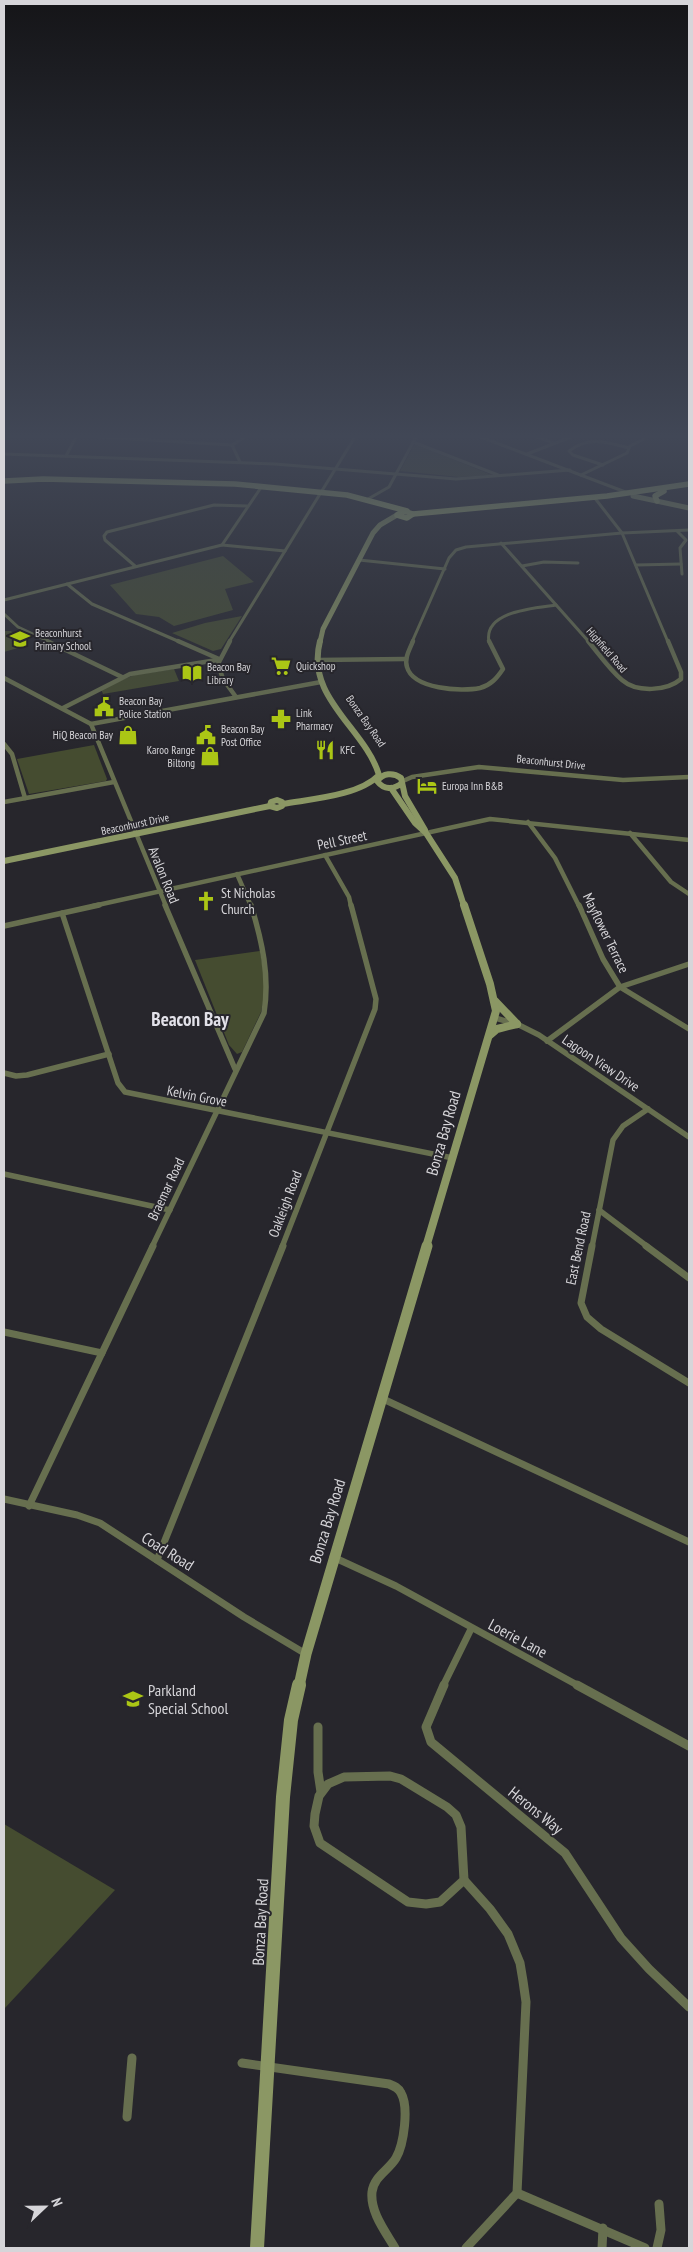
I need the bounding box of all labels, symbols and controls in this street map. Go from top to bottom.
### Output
street label: Highfield Road [583,624,631,676]
place label: Beaconhurst Primary School [35,626,92,653]
school or university icon: Beaconhurst Primary School [9,628,31,650]
supermarket icon: Quickshop [270,655,292,677]
place label: Quickshop [296,659,336,673]
place label: Beacon Bay Library [207,660,251,687]
library icon: Beacon Bay Library [181,662,203,684]
street label: Bonza Bay Road [343,692,389,750]
place label: Beacon Bay Police Station [119,694,171,721]
public building icon: Beacon Bay Police Station [93,696,115,718]
place label: Link Pharmacy [296,706,334,733]
pharmacy icon: Link Pharmacy [270,708,292,730]
place label: Beacon Bay Post Office [221,722,265,749]
shop icon: HiQ Beacon Bay [117,724,139,746]
public building icon: Beacon Bay Post Office [195,724,217,746]
place label: HiQ Beacon Bay [53,728,114,742]
restaurant icon: KFC [314,739,336,761]
place label: Karoo Range Biltong [147,743,195,770]
place label: KFC [340,743,355,757]
shop icon: Karoo Range Biltong [199,745,221,767]
street label: Beaconhurst Drive [516,751,587,773]
hotel icon: Europa Inn B&B [416,775,438,797]
place label: Europa Inn B&B [442,779,503,793]
street label: Beaconhurst Drive [100,810,171,838]
street label: Pell Street [316,826,369,854]
street label: Avalon Road [145,844,183,906]
place label: St Nicholas Church [221,884,275,918]
church icon: St Nicholas Church [195,890,217,912]
street label: Mayflower Terrace [579,890,633,976]
district label: Beacon Bay [151,1007,229,1031]
street label: Lagoon View Drive [559,1030,643,1096]
street label: Kelvin Grove [165,1081,229,1111]
street label: Bonza Bay Road [421,1088,465,1178]
street label: Braemar Road [144,1155,188,1223]
street label: Oakleigh Road [264,1168,306,1240]
street label: East Bend Road [561,1210,595,1286]
street label: Bonza Bay Road [305,1476,349,1566]
street label: Coad Road [138,1527,198,1575]
street label: Loerie Lane [485,1614,551,1662]
place label: Parkland Special School [148,1680,228,1718]
school or university icon: Parkland Special School [122,1688,144,1710]
street label: Herons Way [505,1782,567,1838]
street label: Bonza Bay Road [248,1878,272,1966]
north arrow [20,2182,70,2232]
text: N [47,2195,67,2209]

